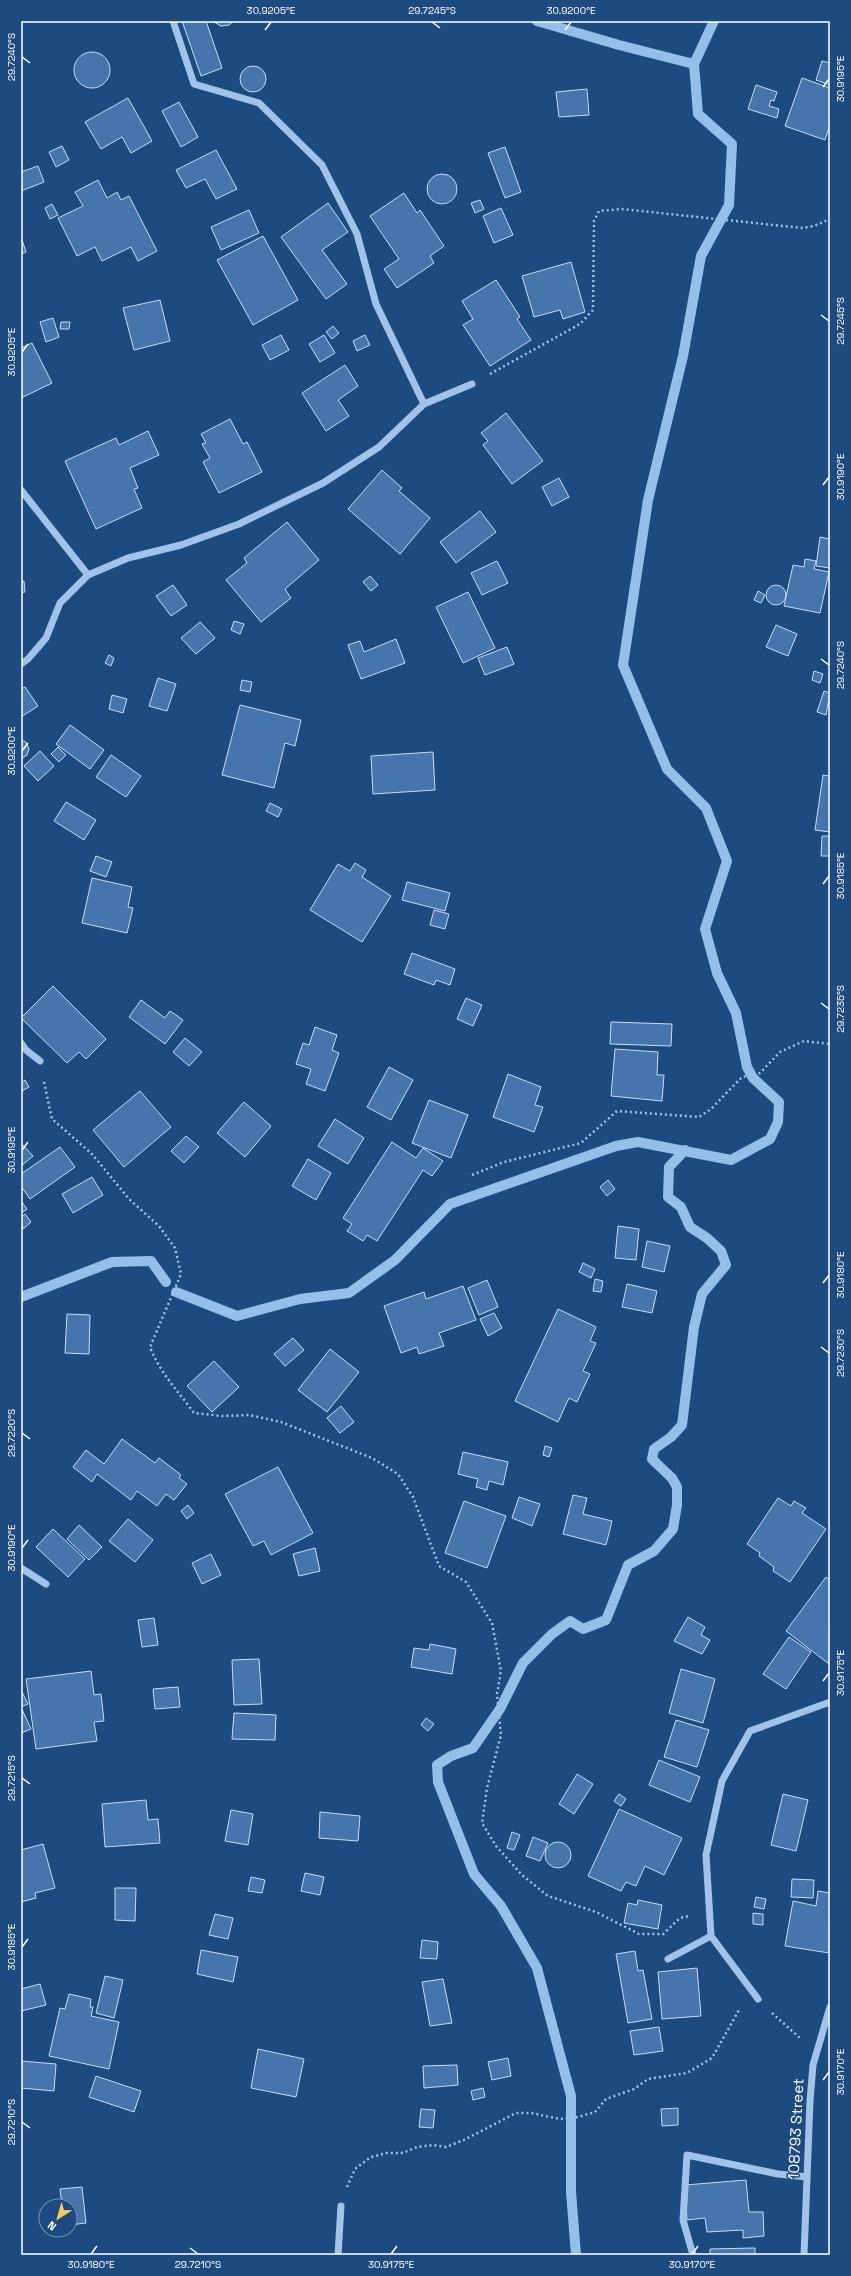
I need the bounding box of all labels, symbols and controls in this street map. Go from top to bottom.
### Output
text: 30.9205°E [247,4,296,17]
text: 29.7245°S [408,4,456,17]
text: 30.9200°E [546,4,596,17]
text: 29.7240°S [5,33,18,81]
text: 30.9195°E [834,55,847,102]
text: 29.7245°S [834,297,847,345]
text: 30.9205°E [5,327,18,376]
text: 30.9190°E [834,453,847,501]
text: 29.7240°S [834,641,847,689]
text: 30.9200°E [5,726,18,776]
text: 30.9185°E [834,852,847,899]
text: 29.7235°S [834,985,847,1033]
text: 30.9195°E [5,1126,18,1173]
text: 30.9180°E [834,1251,847,1299]
text: 29.7230°S [834,1329,847,1377]
text: 29.7220°S [5,1409,18,1457]
text: 30.9190°E [5,1524,18,1572]
text: 30.9175°E [834,1650,847,1696]
text: 29.7215°S [5,1755,18,1801]
text: 30.9185°E [5,1923,18,1970]
text: 30.9170°E [834,2048,847,2095]
street label: 108793 Street [783,2078,808,2180]
text: 29.7210°S [5,2099,18,2145]
north arrow [38,2198,78,2238]
text: N [45,2218,59,2234]
text: 30.9180°E [67,2258,115,2271]
text: 29.7210°S [175,2258,221,2271]
text: 30.9175°E [368,2258,414,2271]
text: 30.9170°E [669,2258,716,2271]

